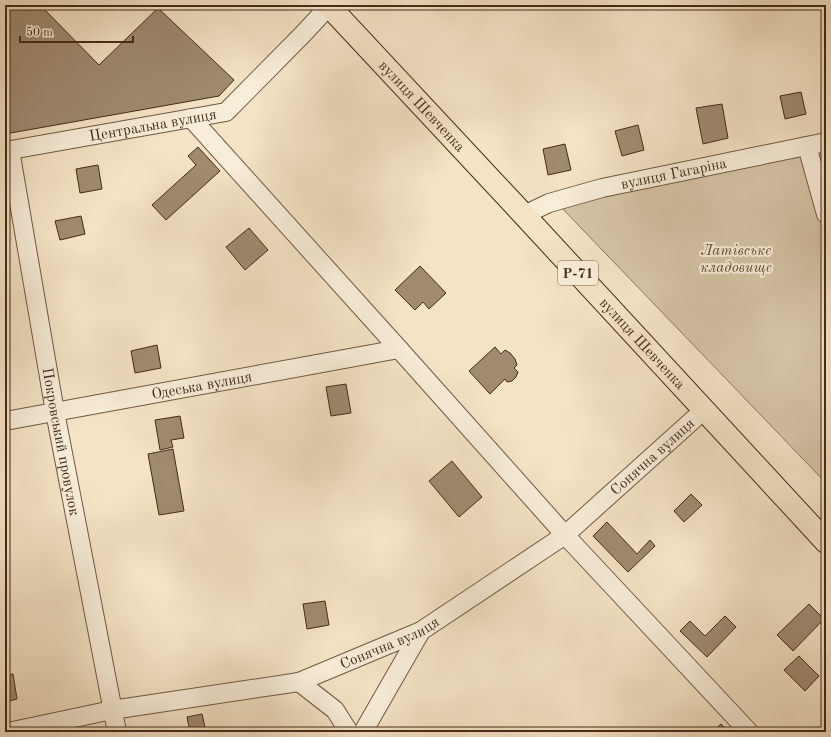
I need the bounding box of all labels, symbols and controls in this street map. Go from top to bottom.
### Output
scale bar [20,18,133,44]
text: 50 m [26,26,53,39]
street label: вулиця Шевченка [375,58,467,156]
street label: Центральна вулиця [88,108,218,145]
street label: вулиця Гагаріна [620,156,729,193]
park label: Латівське кладовище [700,244,772,276]
road number: Р-71 [558,261,598,285]
street label: вулиця Шевченка [596,296,688,393]
street label: Покровський провулок [39,367,81,518]
street label: Одеська вулиця [151,370,254,403]
street label: Сонячна вулиця [608,416,698,499]
street label: Сонячна вулиця [338,615,443,673]

